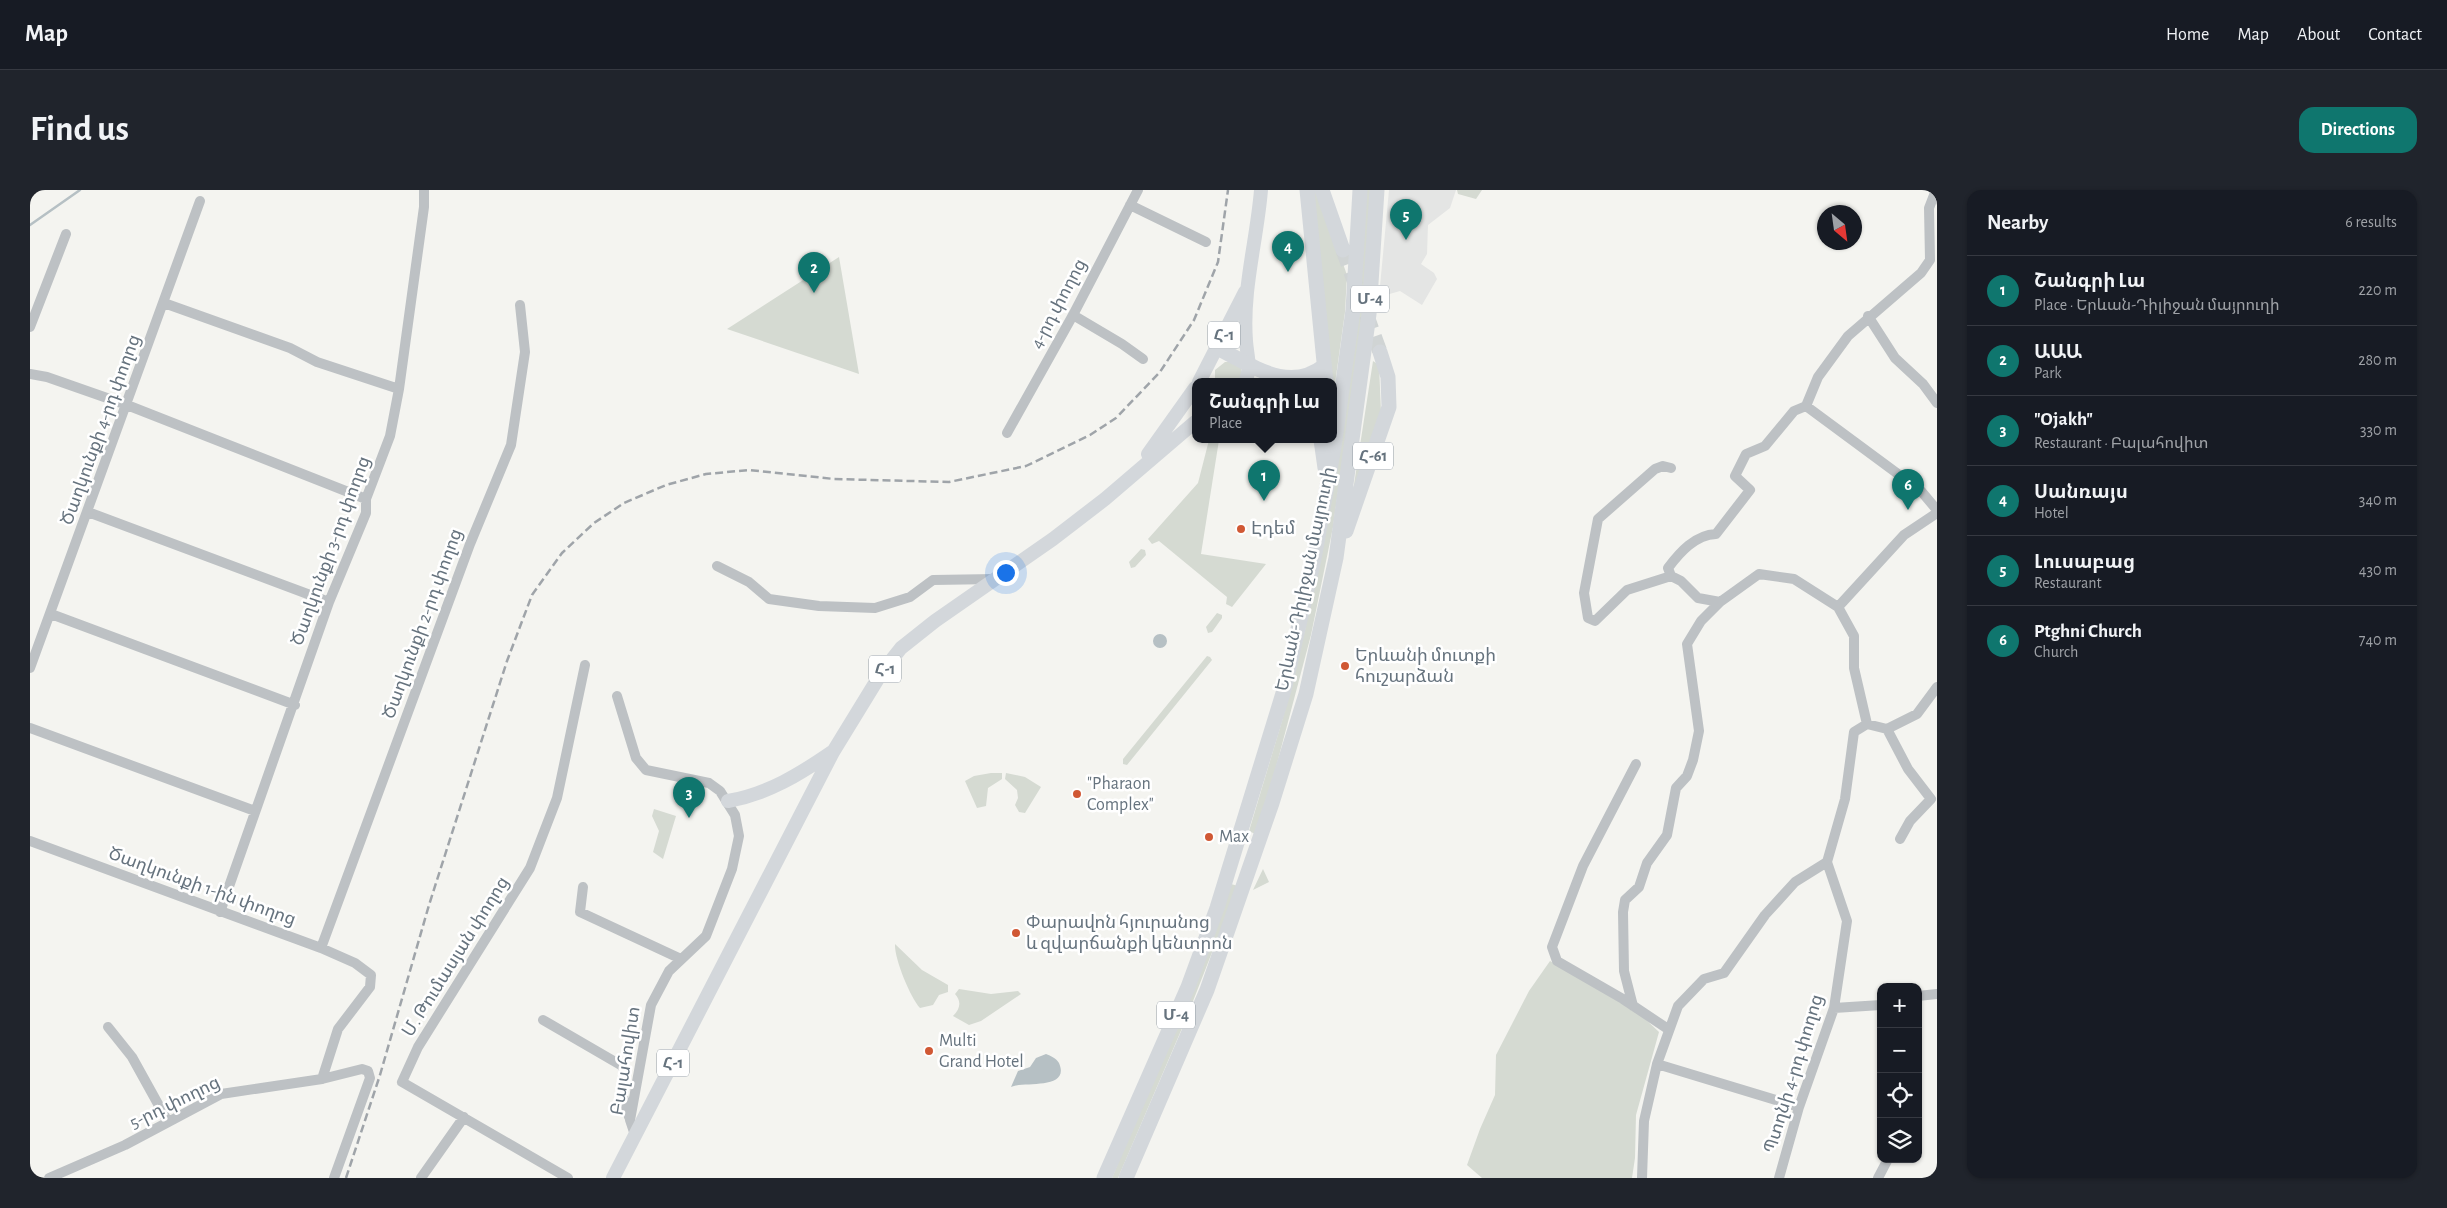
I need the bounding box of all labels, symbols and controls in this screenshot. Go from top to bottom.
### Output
text: Map [25,22,68,46]
text: Home [2166,26,2209,44]
text: Map [2237,26,2269,44]
text: About [2297,26,2340,44]
text: Contact [2368,26,2422,44]
button: Directions [2299,107,2417,153]
text: Find us [30,112,129,147]
pin: 5 [1390,199,1422,240]
north arrow [1817,205,1862,250]
text: Nearby [1987,212,2048,233]
text: 6 results [2345,214,2397,230]
pin: 4 [1272,231,1304,272]
pin: 2 [798,252,830,293]
street label: 4-րդ փողոց [1028,256,1090,352]
text: Շանգրի Լա [2034,272,2145,291]
text: 1 [2000,282,2006,298]
text: 220 m [2359,282,2397,298]
road number: Մ-4 [1351,286,1389,312]
text: Place · Երևան-Դիլիջան մայրուղի [2034,297,2279,313]
road number: Հ-1 [1208,322,1240,348]
street label: Ծաղկունքի 4-րդ փողոց [58,332,144,528]
text: ԱԱԱ [2034,343,2082,362]
text: 2 [1999,352,2007,368]
text: 280 m [2358,352,2397,368]
text: Park [2034,365,2062,381]
popup [1192,378,1337,443]
text: Շանգրի Լա [1209,393,1320,412]
text: "Ojakh" [2034,410,2093,429]
text: Place [1209,415,1242,431]
text: 3 [2000,422,2006,438]
text: 330 m [2360,422,2397,438]
text: Restaurant · Բալահովիտ [2034,435,2208,451]
road number: Հ-61 [1353,442,1393,470]
street label: Ծաղկունքի 3-րդ փողոց [288,454,374,648]
pin: 1 [1248,460,1280,501]
street label: Երևան-Դիլիջան մայրուղի [1273,465,1339,693]
pin: 6 [1892,469,1924,510]
text: Սանռայս [2034,483,2128,502]
text: 4 [1999,492,2007,508]
text: 340 m [2359,492,2397,508]
text: Hotel [2034,505,2069,521]
place label: Էդեմ [1251,520,1296,538]
marker: Էդեմ [1235,523,1247,535]
street label: Ծաղկունքի 2-րդ փողոց [380,527,466,721]
text: Լուսաբաց [2034,553,2135,572]
your location [993,560,1019,586]
text: 5 [2000,562,2006,578]
text: 430 m [2359,562,2397,578]
text: Restaurant [2034,575,2102,591]
text: Ptghni Church [2034,622,2142,641]
text: 6 [1999,632,2007,648]
text: 740 m [2359,632,2397,648]
text: Church [2034,644,2078,660]
place label: Երևանի մուտքի հուշարձան [1355,647,1496,686]
road number: Հ-1 [869,656,901,682]
marker: Երևանի մուտքի հուշարձան [1339,660,1351,672]
place label: "Pharaon Complex" [1087,775,1154,814]
pin: 3 [673,777,705,818]
marker: "Pharaon Complex" [1071,788,1083,800]
place label: Max [1219,828,1249,846]
marker: Max [1203,831,1215,843]
street label: Ծաղկունքի 1-ին փողոց [106,845,298,929]
street label: Մ․ Թումասյան փողոց [399,874,513,1040]
place label: Փարավոն հյուրանոց և զվարճանքի կենտրոն [1026,914,1233,953]
marker: Փարավոն հյուրանոց և զվարճանքի կենտրոն [1010,927,1022,939]
map controls [1877,983,1922,1163]
button: + [1877,983,1922,1028]
street label: Պտղնի 4-րդ փողոց [1761,992,1827,1156]
road number: Մ-4 [1157,1002,1195,1028]
street label: Բալահովիտ [609,1005,643,1117]
button: − [1877,1028,1922,1073]
place label: Multi Grand Hotel [939,1032,1024,1071]
marker: Multi Grand Hotel [923,1045,935,1057]
road number: Հ-1 [657,1050,689,1076]
button: locate [1877,1073,1922,1118]
street label: 5-րդ փողոց [127,1074,223,1132]
button: layers [1877,1118,1922,1163]

